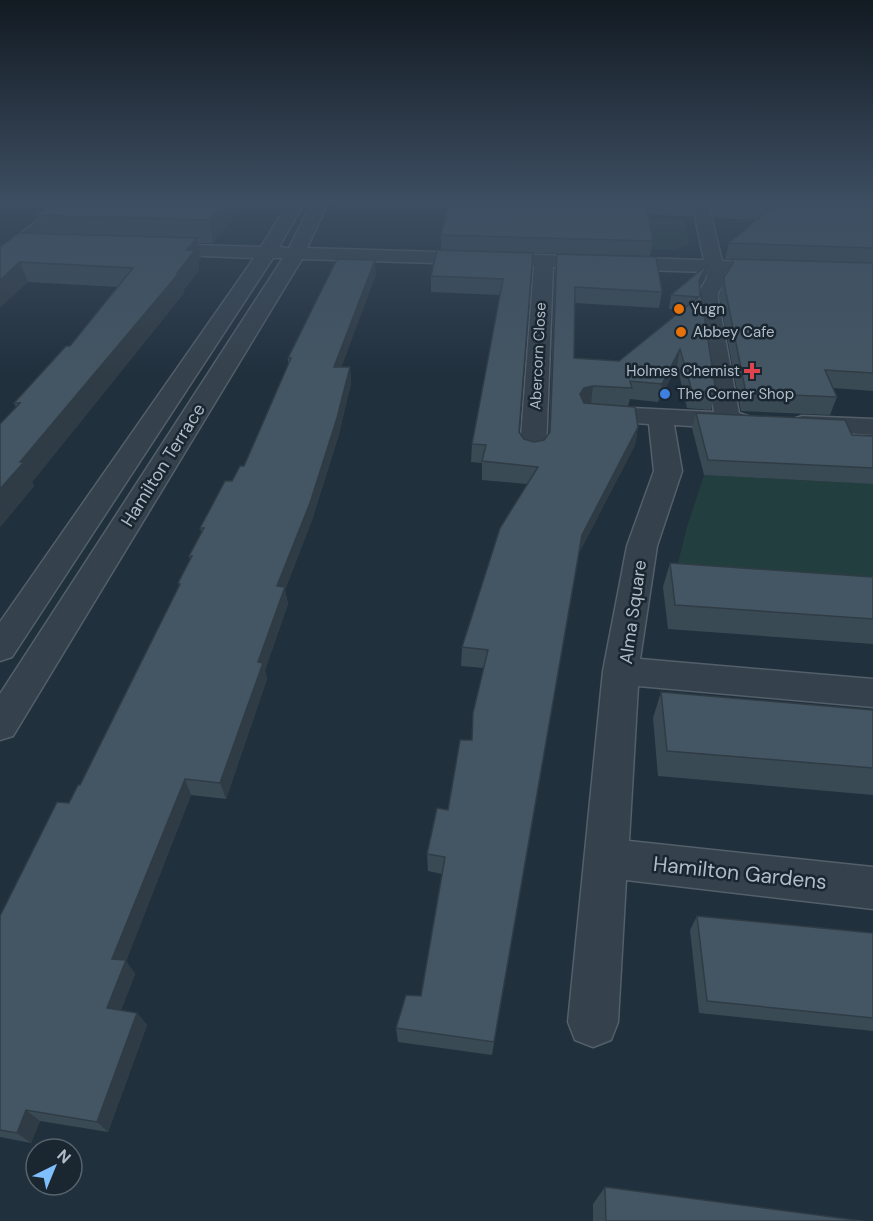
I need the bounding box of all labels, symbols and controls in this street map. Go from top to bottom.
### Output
place label: Yugn [691,299,725,319]
street label: Abercorn Close [525,302,551,410]
marker: Yugn [672,302,686,316]
place label: Abbey Cafe [693,322,775,342]
marker: Abbey Cafe [674,325,688,339]
place label: Holmes Chemist [626,361,740,381]
marker: Holmes Chemist [745,364,759,378]
place label: The Corner Shop [677,384,794,404]
marker: The Corner Shop [658,387,672,401]
street label: Hamilton Terrace [115,399,211,531]
street label: Alma Square [614,558,652,666]
street label: Hamilton Gardens [652,850,828,896]
north arrow [24,1137,84,1197]
text: N [52,1145,75,1168]

